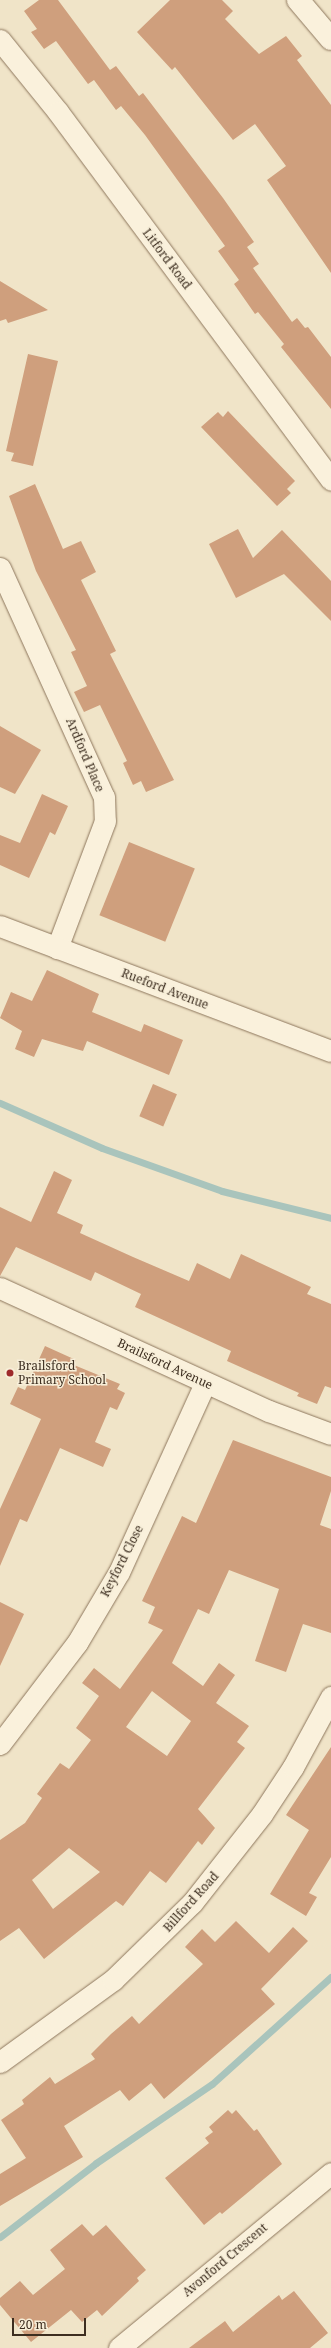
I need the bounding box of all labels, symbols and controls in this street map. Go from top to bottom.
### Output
street label: Litford Road [140,226,194,292]
street label: Ardford Place [63,716,107,794]
street label: Rueford Avenue [119,966,211,1012]
street label: Brailsford Avenue [115,1336,215,1392]
place label: Brailsford Primary School [18,1359,106,1387]
marker: Brailsford Primary School [5,1368,15,1378]
street label: Keyford Close [98,1523,146,1599]
street label: Billford Road [160,1869,222,1935]
street label: Avonford Crescent [180,2220,270,2300]
scale bar [14,2310,88,2336]
text: 20 m [19,2316,47,2333]

